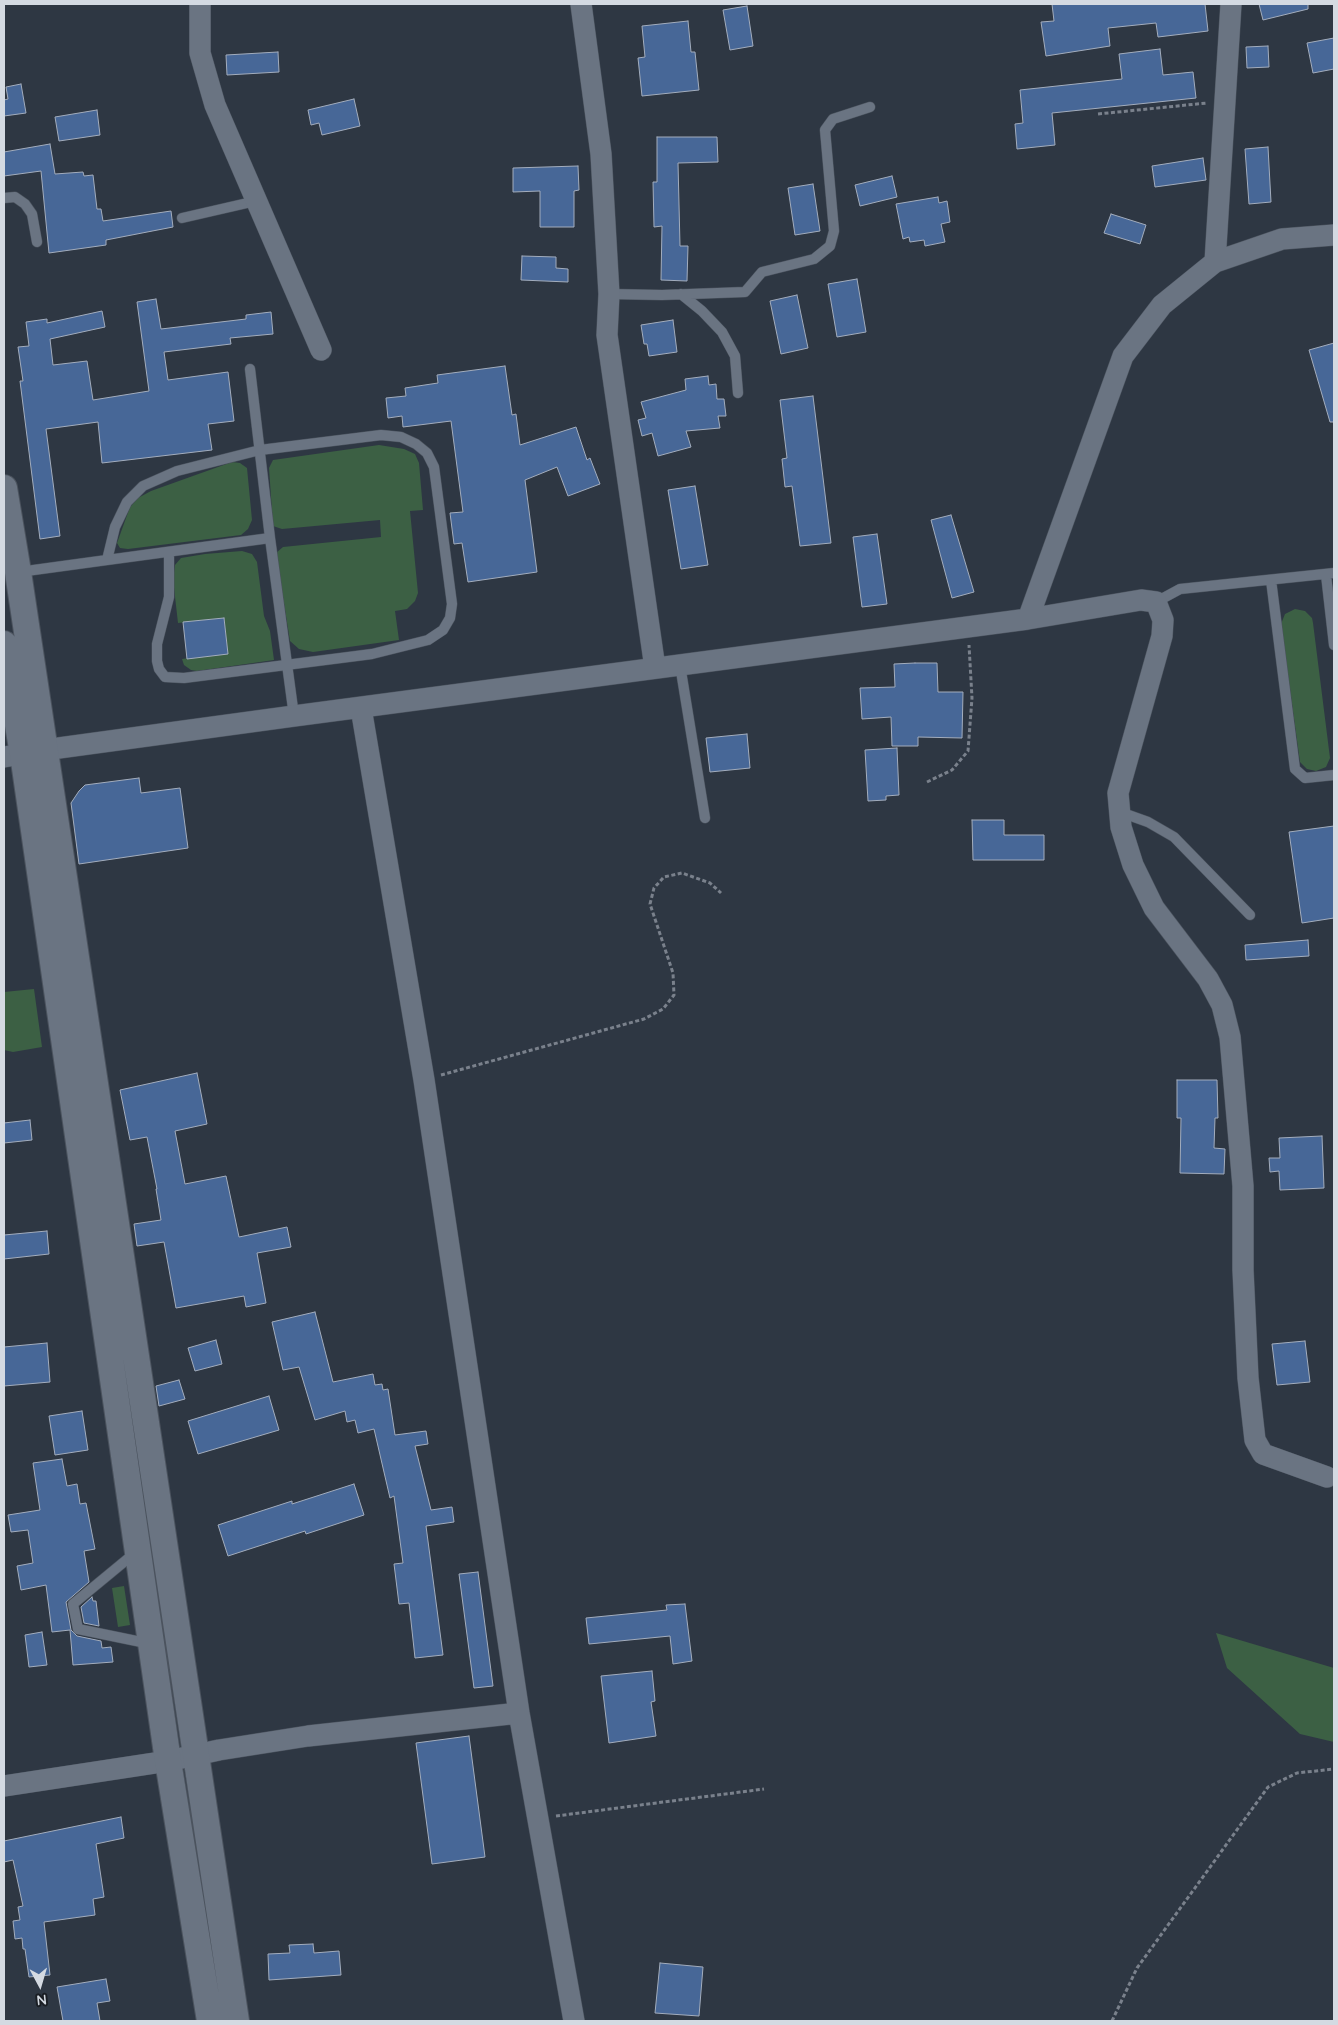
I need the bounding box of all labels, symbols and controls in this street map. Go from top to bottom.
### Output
north arrow [15,1960,65,2010]
text: N [36,1990,48,2009]

